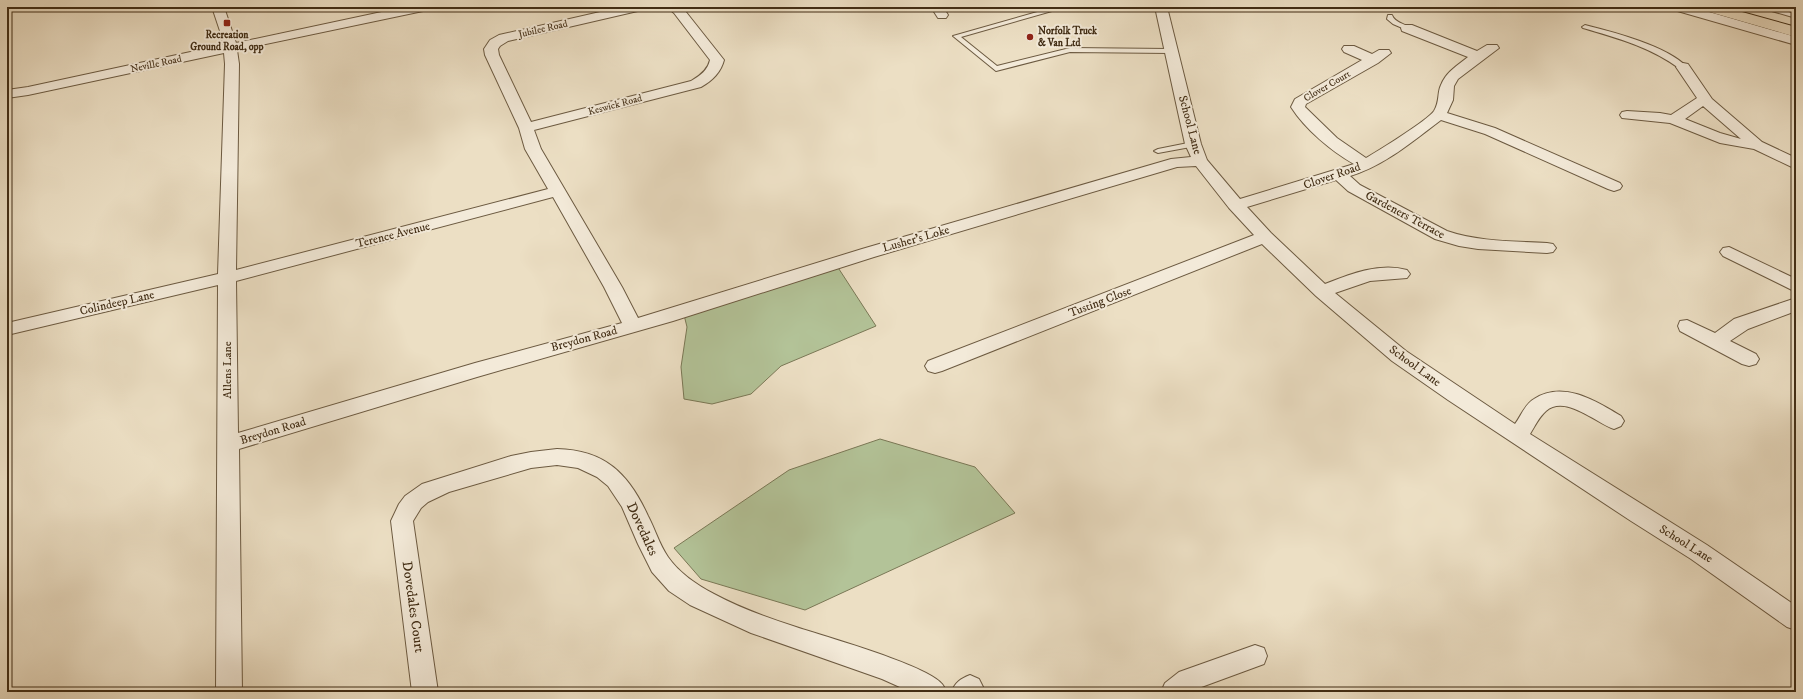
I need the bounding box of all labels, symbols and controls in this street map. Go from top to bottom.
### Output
marker: Recreation Ground Road, opp [222,18,232,28]
street label: Jubilee Road [516,18,569,41]
place label: Norfolk Truck & Van Ltd [1038,25,1098,49]
place label: Recreation Ground Road, opp [190,29,264,54]
marker: Norfolk Truck & Van Ltd [1025,32,1035,42]
street label: Neville Road [129,53,183,75]
street label: Clover Court [1301,68,1353,104]
street label: Keswick Road [587,92,643,118]
street label: School Lane [1175,94,1205,156]
street label: Clover Road [1301,159,1363,193]
street label: Gardeners Terrace [1363,188,1447,242]
street label: Terence Avenue [354,219,432,251]
street label: Lusher's Loke [881,222,951,256]
street label: Tusting Close [1067,283,1134,321]
street label: Colindeep Lane [78,287,156,319]
street label: Breydon Road [549,323,619,355]
street label: Allens Lane [220,341,235,399]
street label: School Lane [1386,342,1444,390]
street label: Breydon Road [238,414,308,448]
street label: Dovedales [622,499,662,559]
street label: School Lane [1656,522,1716,566]
street label: Dovedales Court [398,560,428,654]

